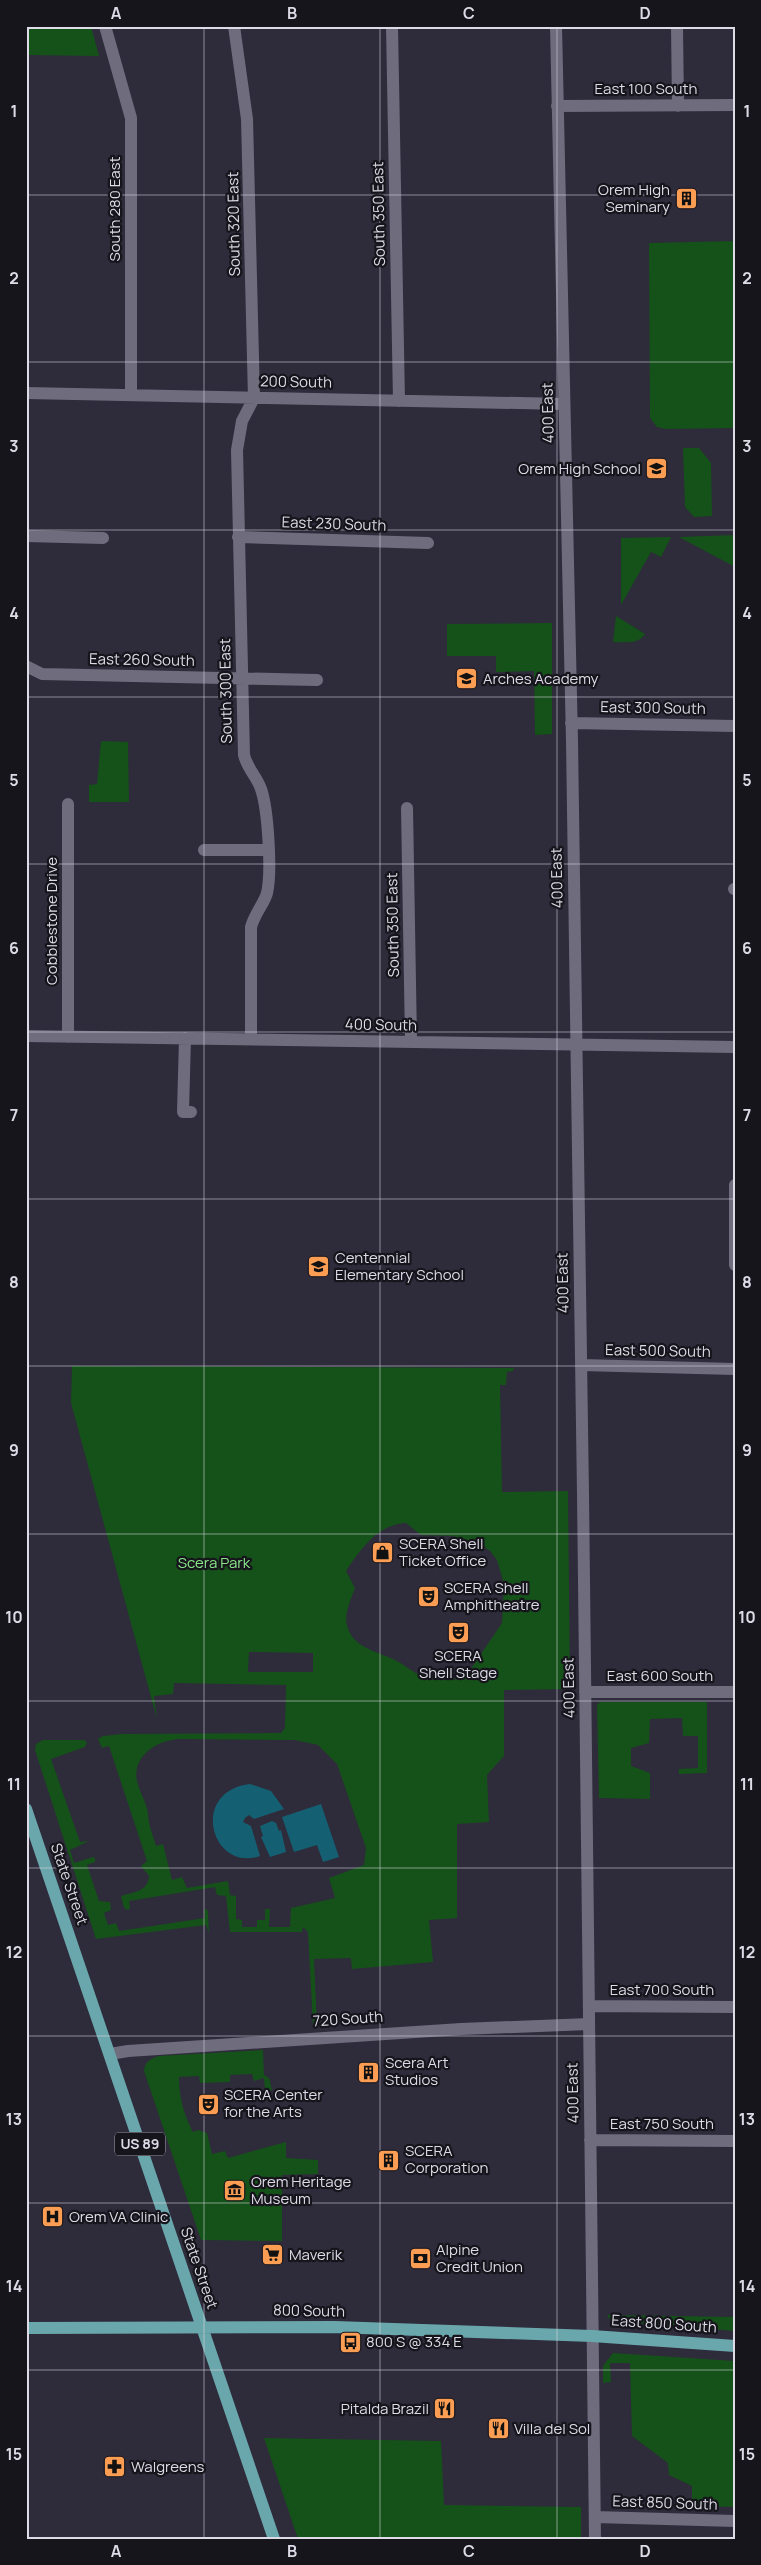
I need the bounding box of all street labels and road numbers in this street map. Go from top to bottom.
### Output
street label: East 100 South [595,78,698,99]
street label: South 280 East [104,156,125,262]
street label: South 350 East [367,161,390,267]
street label: South 320 East [222,171,245,277]
street label: 200 South [260,370,332,393]
street label: 400 East [536,382,559,444]
street label: East 230 South [281,511,387,536]
street label: South 300 East [214,638,237,744]
street label: East 260 South [89,648,195,671]
street label: East 300 South [600,696,706,719]
street label: 400 East [545,847,568,909]
street label: Cobblestone Drive [41,857,62,985]
street label: South 350 East [381,872,404,978]
street label: 400 South [345,1013,417,1036]
street label: 400 East [551,1252,574,1314]
street label: East 500 South [605,1339,711,1362]
street label: 400 East [557,1657,580,1719]
street label: East 600 South [607,1665,713,1686]
street label: State Street [46,1840,93,1927]
street label: East 700 South [610,1979,714,2000]
street label: 720 South [312,2006,384,2031]
street label: 400 East [561,2062,584,2124]
street label: East 750 South [610,2113,714,2134]
road number: US 89 [115,2132,165,2156]
street label: State Street [176,2224,223,2311]
street label: 800 South [273,2299,345,2322]
street label: East 800 South [611,2309,718,2338]
street label: East 850 South [612,2490,718,2515]

